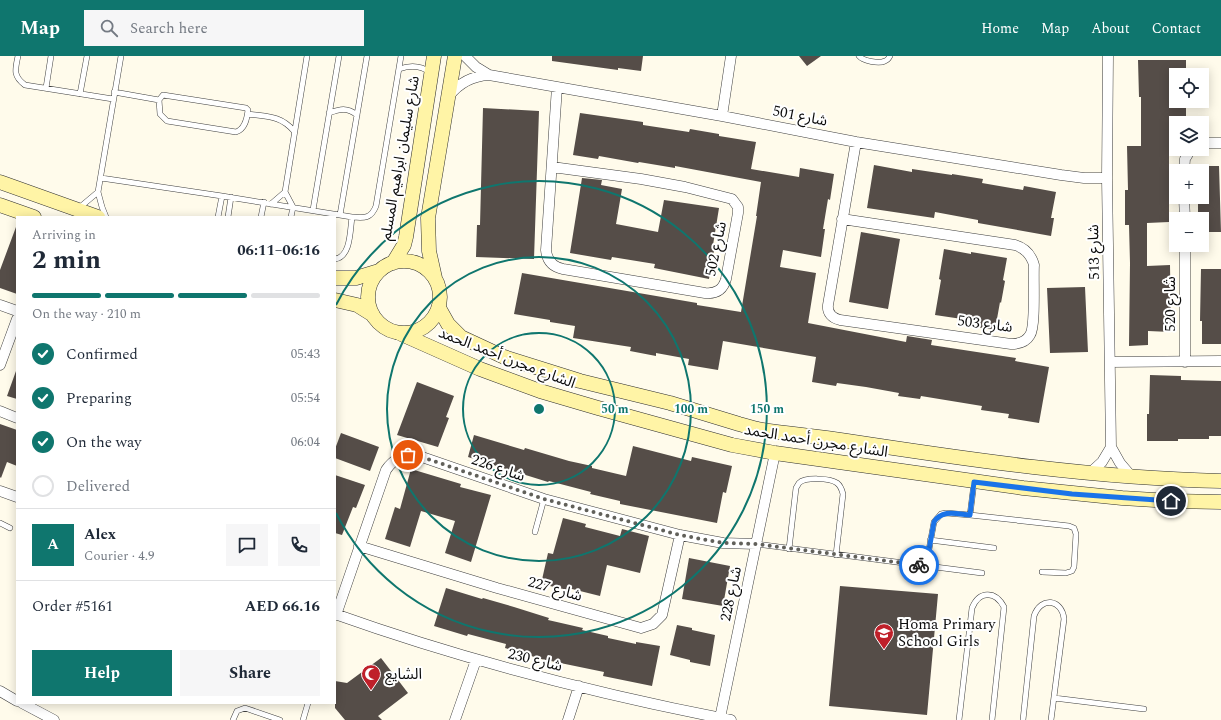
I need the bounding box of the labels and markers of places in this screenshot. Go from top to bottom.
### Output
centre of rings [532,402,546,416]
pin [391,438,425,472]
pin [1154,484,1188,518]
place label: Homa Primary School Girls [898,613,996,653]
school or university icon: Homa Primary School Girls [873,622,895,650]
mosque icon: الشايع [360,663,382,691]
place label: الشايع [385,663,422,686]

